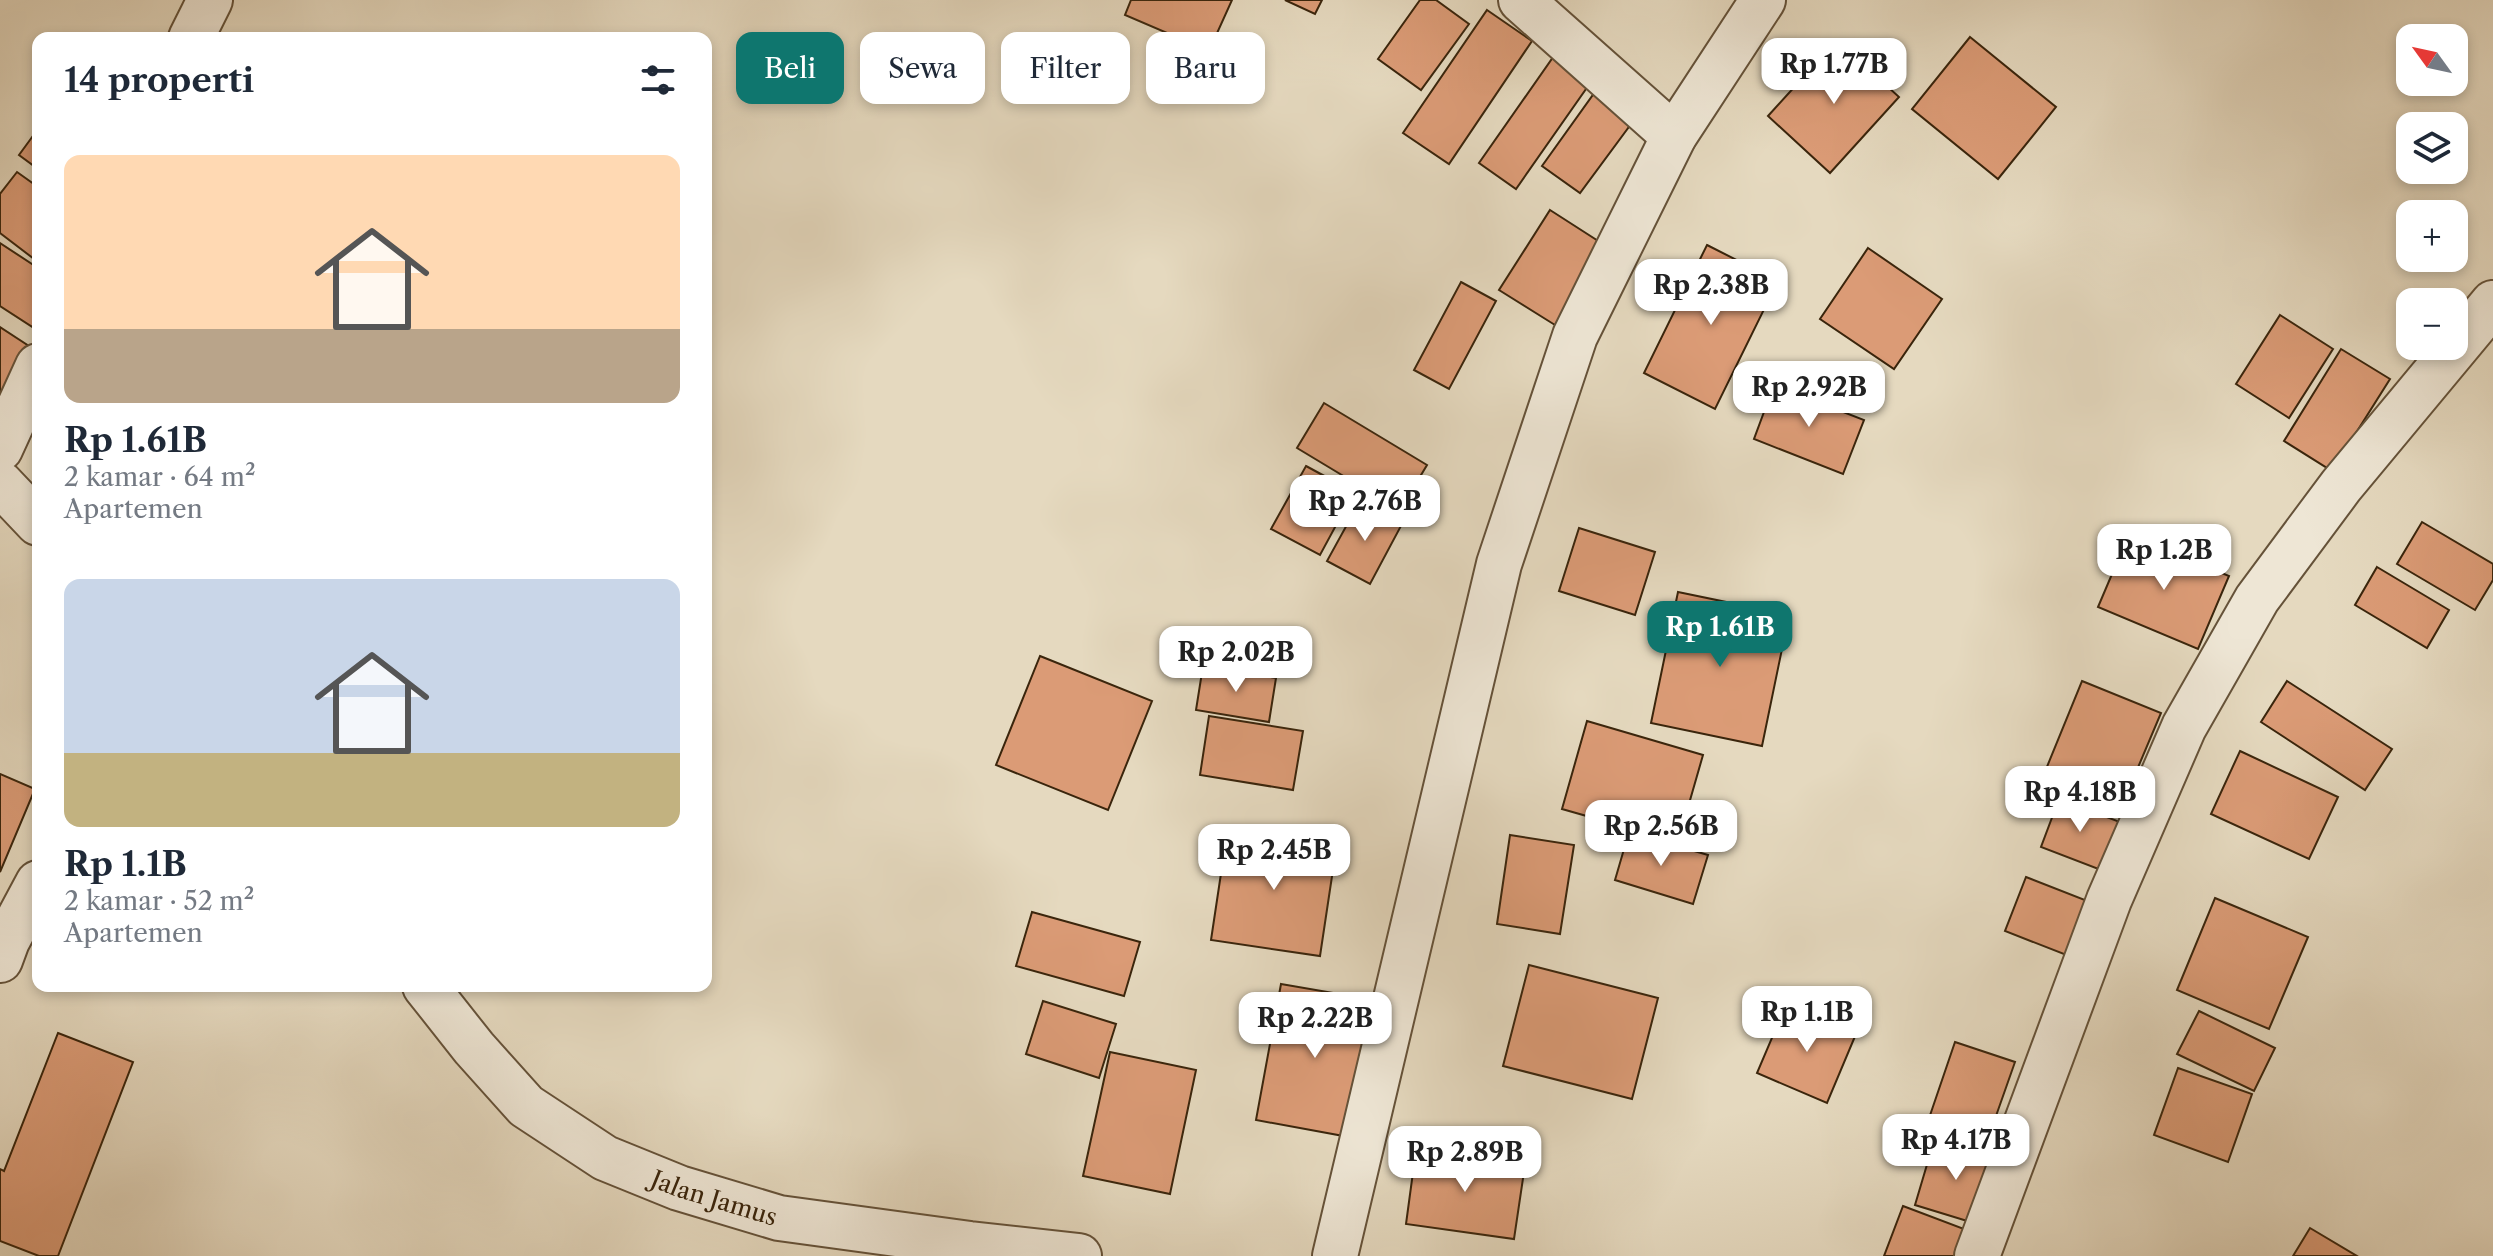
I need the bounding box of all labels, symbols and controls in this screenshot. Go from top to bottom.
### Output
north arrow [2396,24,2468,96]
map controls [2396,24,2468,360]
chip: Beli [736,32,844,104]
chip: Sewa [860,32,985,104]
chip: Filter [1001,32,1130,104]
chip: Baru [1146,32,1265,104]
pin: Rp 1.77B [1751,38,1917,106]
text: Rp 1.77B [1780,48,1889,80]
icon: filters [636,58,680,102]
text: 14 properti [64,59,254,101]
button: layers [2396,112,2468,184]
button: + [2396,200,2468,272]
icon: home [300,207,444,351]
pin: Rp 2.38B [1628,259,1794,327]
text: Rp 2.38B [1653,269,1769,301]
button: − [2396,288,2468,360]
pin: Rp 2.92B [1726,361,1892,429]
text: Rp 2.92B [1751,371,1867,403]
text: Rp 1.61B [64,419,207,461]
text: 2 kamar · 64 m² [64,461,256,493]
pin: Rp 2.76B [1282,475,1448,543]
text: Rp 2.76B [1308,485,1422,517]
text: Apartemen [64,493,203,525]
pin: Rp 1.2B [2090,524,2238,592]
text: Rp 1.2B [2115,534,2213,566]
pin: Rp 1.61B [1637,601,1803,669]
text: Rp 1.61B [1665,611,1775,643]
pin: Rp 2.02B [1153,626,1319,694]
icon: home [300,631,444,775]
text: Rp 2.02B [1177,636,1295,668]
pin: Rp 4.18B [1997,766,2163,834]
text: Rp 4.18B [2023,776,2137,808]
pin: Rp 2.56B [1578,800,1744,868]
text: Rp 2.56B [1603,810,1719,842]
pin: Rp 2.45B [1191,824,1357,892]
text: Rp 2.45B [1216,834,1332,866]
text: Rp 1.1B [64,843,187,885]
text: 2 kamar · 52 m² [64,885,254,917]
text: Apartemen [64,917,203,949]
pin: Rp 1.1B [1733,986,1881,1054]
pin: Rp 2.22B [1232,992,1398,1060]
text: Rp 1.1B [1760,996,1854,1028]
text: Rp 2.22B [1257,1002,1373,1034]
pin: Rp 4.17B [1873,1114,2039,1182]
text: Rp 4.17B [1900,1124,2012,1156]
pin: Rp 2.89B [1382,1126,1548,1194]
text: Rp 2.89B [1406,1136,1524,1168]
street label: Jalan Jamus [643,1162,781,1231]

